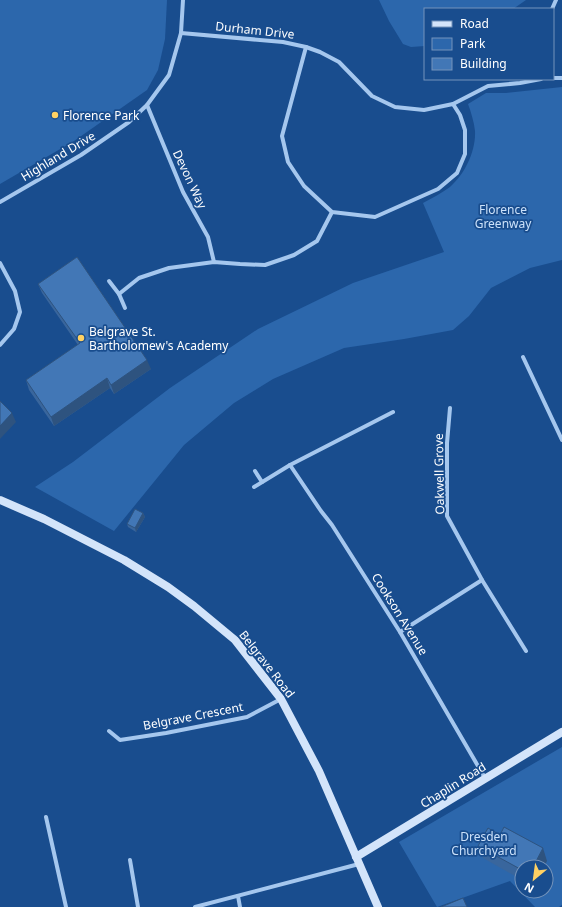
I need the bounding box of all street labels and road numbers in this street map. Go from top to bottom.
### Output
street label: Durham Drive [215,17,296,43]
street label: Highland Drive [18,127,99,185]
street label: Devon Way [169,147,211,212]
street label: Oakwell Grove [430,433,448,515]
street label: Cookson Avenue [368,570,432,659]
street label: Belgrave Road [235,627,299,701]
street label: Belgrave Crescent [142,698,245,734]
street label: Chaplin Road [417,758,489,812]

